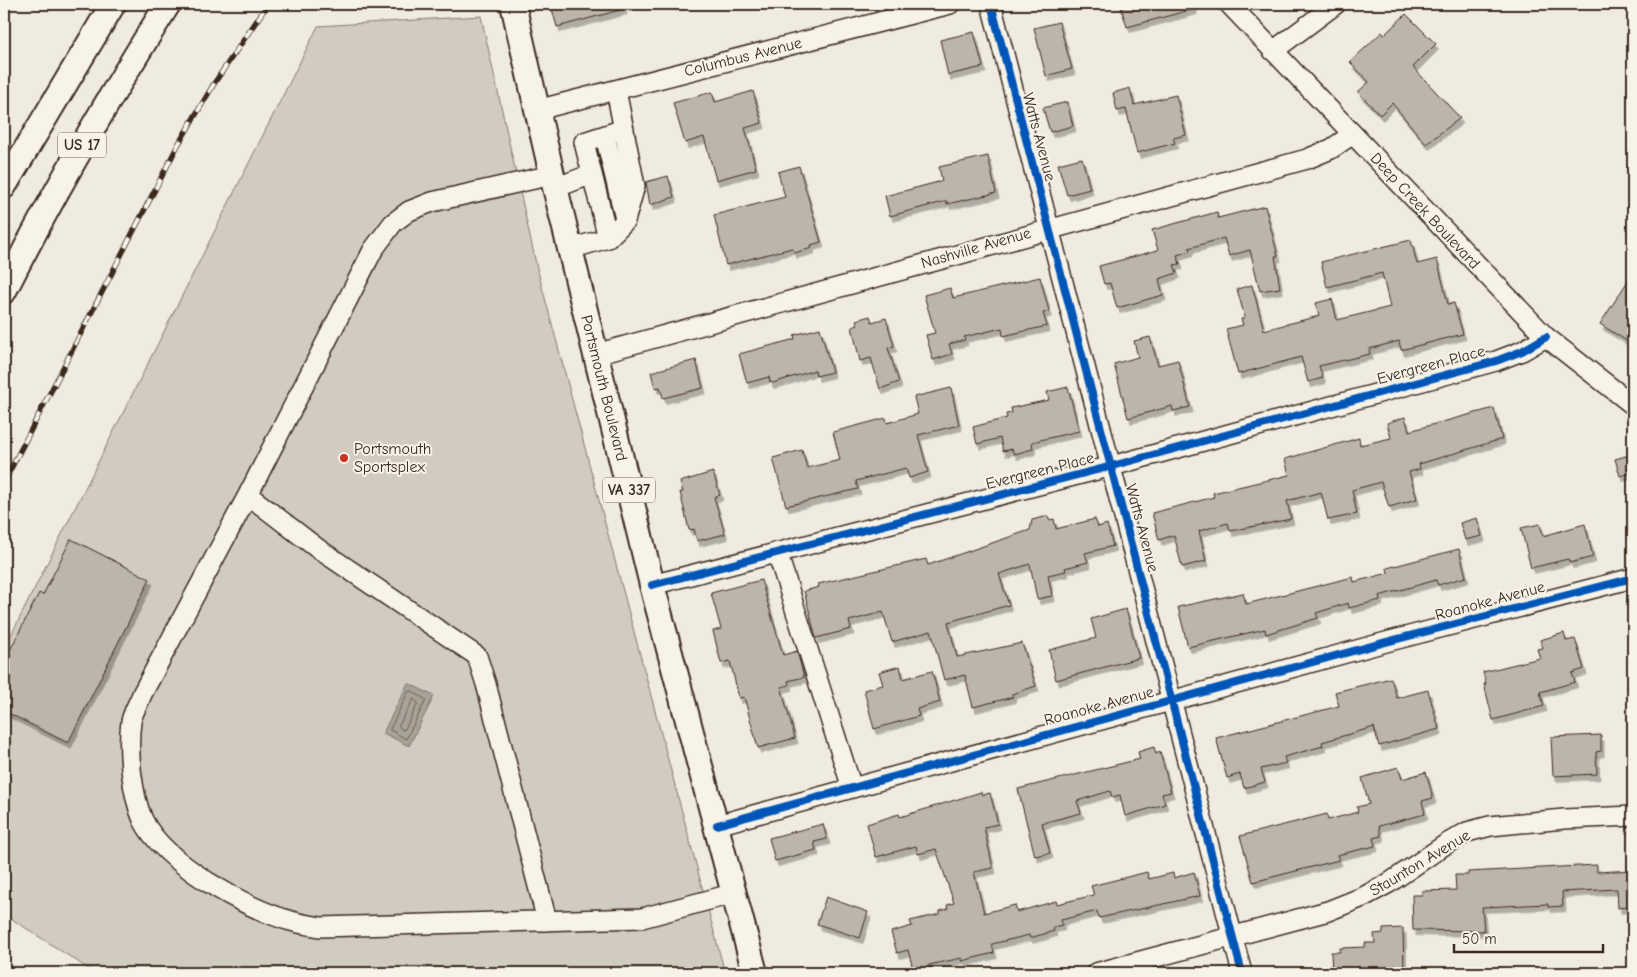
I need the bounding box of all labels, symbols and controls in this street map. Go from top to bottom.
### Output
street label: Columbus Avenue [682,34,804,80]
street label: Watts Avenue [1019,91,1059,183]
road number: US 17 [58,132,106,158]
street label: Deep Creek Boulevard [1367,149,1483,273]
street label: Nashville Avenue [919,224,1033,272]
street label: Portsmouth Boulevard [577,313,631,463]
street label: Evergreen Place [1375,342,1487,388]
place label: Portsmouth Sportsplex [354,440,431,476]
street label: Evergreen Place [984,449,1096,493]
marker: Portsmouth Sportsplex [338,452,350,464]
road number: VA 337 [603,478,655,502]
street label: Watts Avenue [1122,482,1162,574]
street label: Roanoke Avenue [1433,578,1547,624]
street label: Roanoke Avenue [1042,683,1156,729]
street label: Staunton Avenue [1367,826,1473,900]
scale bar [1454,922,1603,954]
text: 50 m [1462,930,1497,948]

